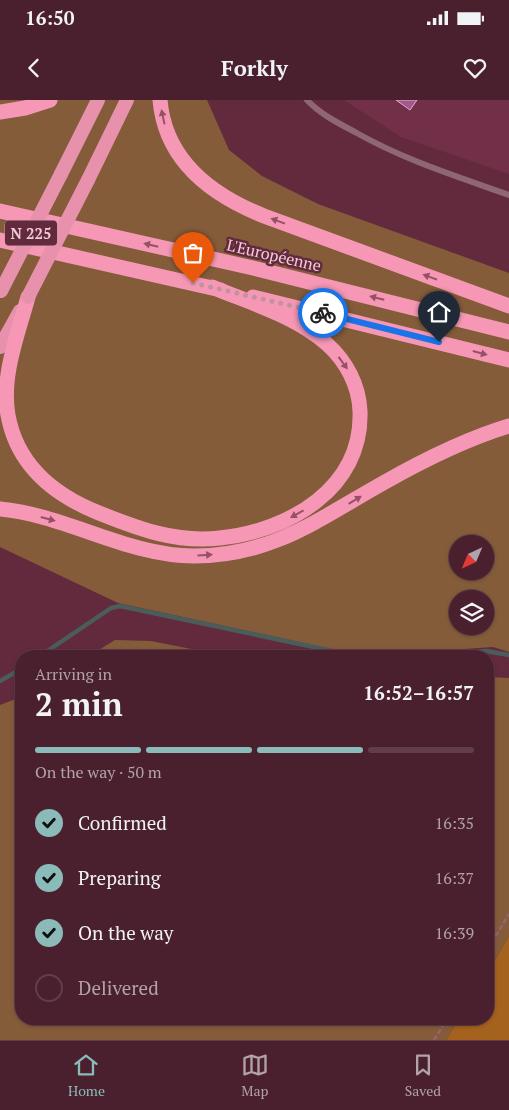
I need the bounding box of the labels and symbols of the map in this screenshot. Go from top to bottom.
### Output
one-way arrow [158,109,166,125]
one-way arrow [270,217,285,225]
road number: N 225 [5,220,57,246]
pin [172,232,214,283]
street label: L'Européenne [225,233,323,277]
one-way arrow [143,241,158,249]
one-way arrow [423,273,438,280]
courier [298,288,348,338]
pin [418,291,460,342]
one-way arrow [370,294,385,302]
one-way arrow [473,349,488,357]
one-way arrow [338,356,348,370]
one-way arrow [349,495,362,504]
one-way arrow [290,510,305,518]
one-way arrow [40,515,55,523]
north arrow [449,535,494,580]
one-way arrow [197,551,213,559]

